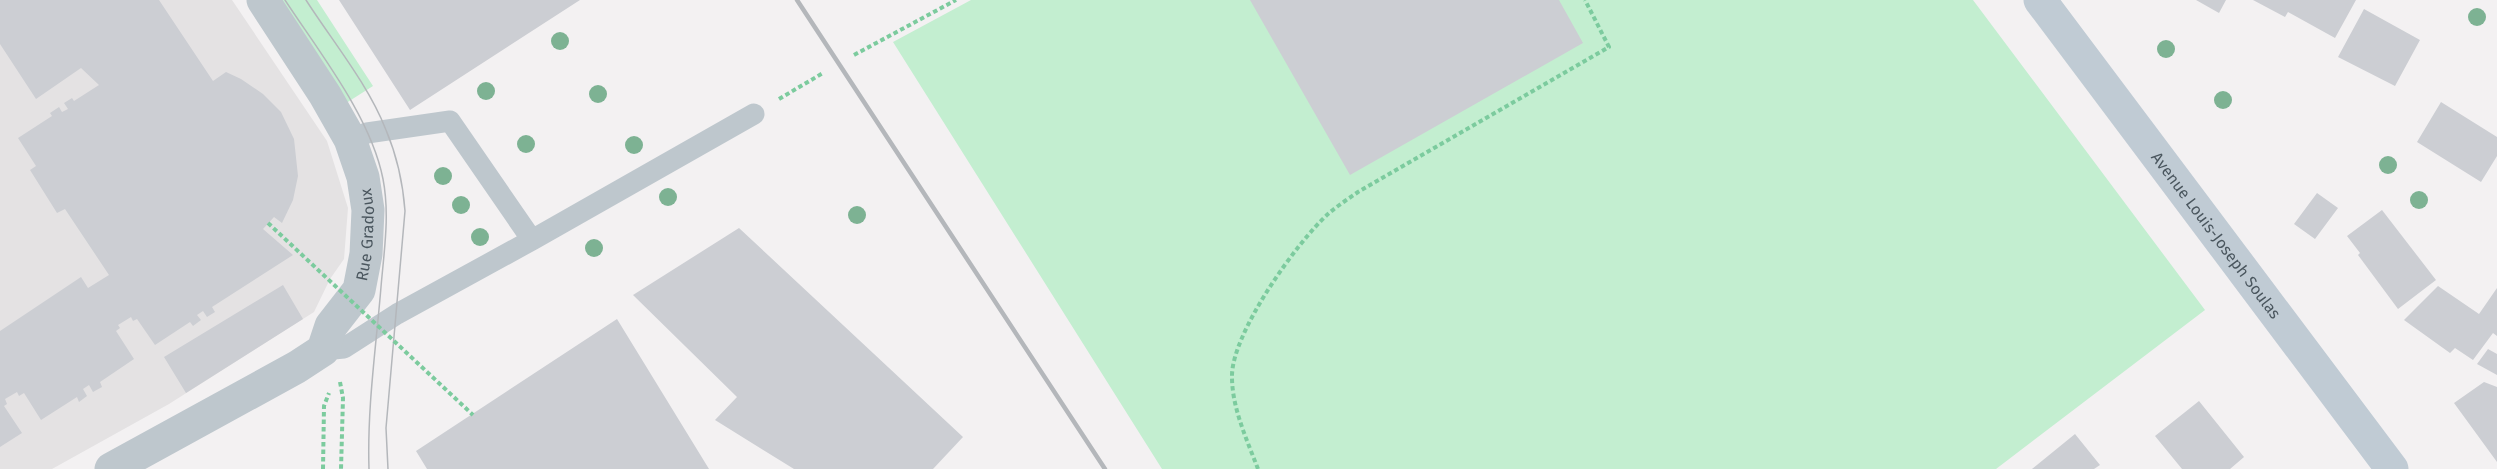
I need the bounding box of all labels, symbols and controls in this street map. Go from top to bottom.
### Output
street label: Avenue Louis-Joseph Soulas [2148,148,2285,322]
street label: Rue Gradoux [352,187,378,282]

